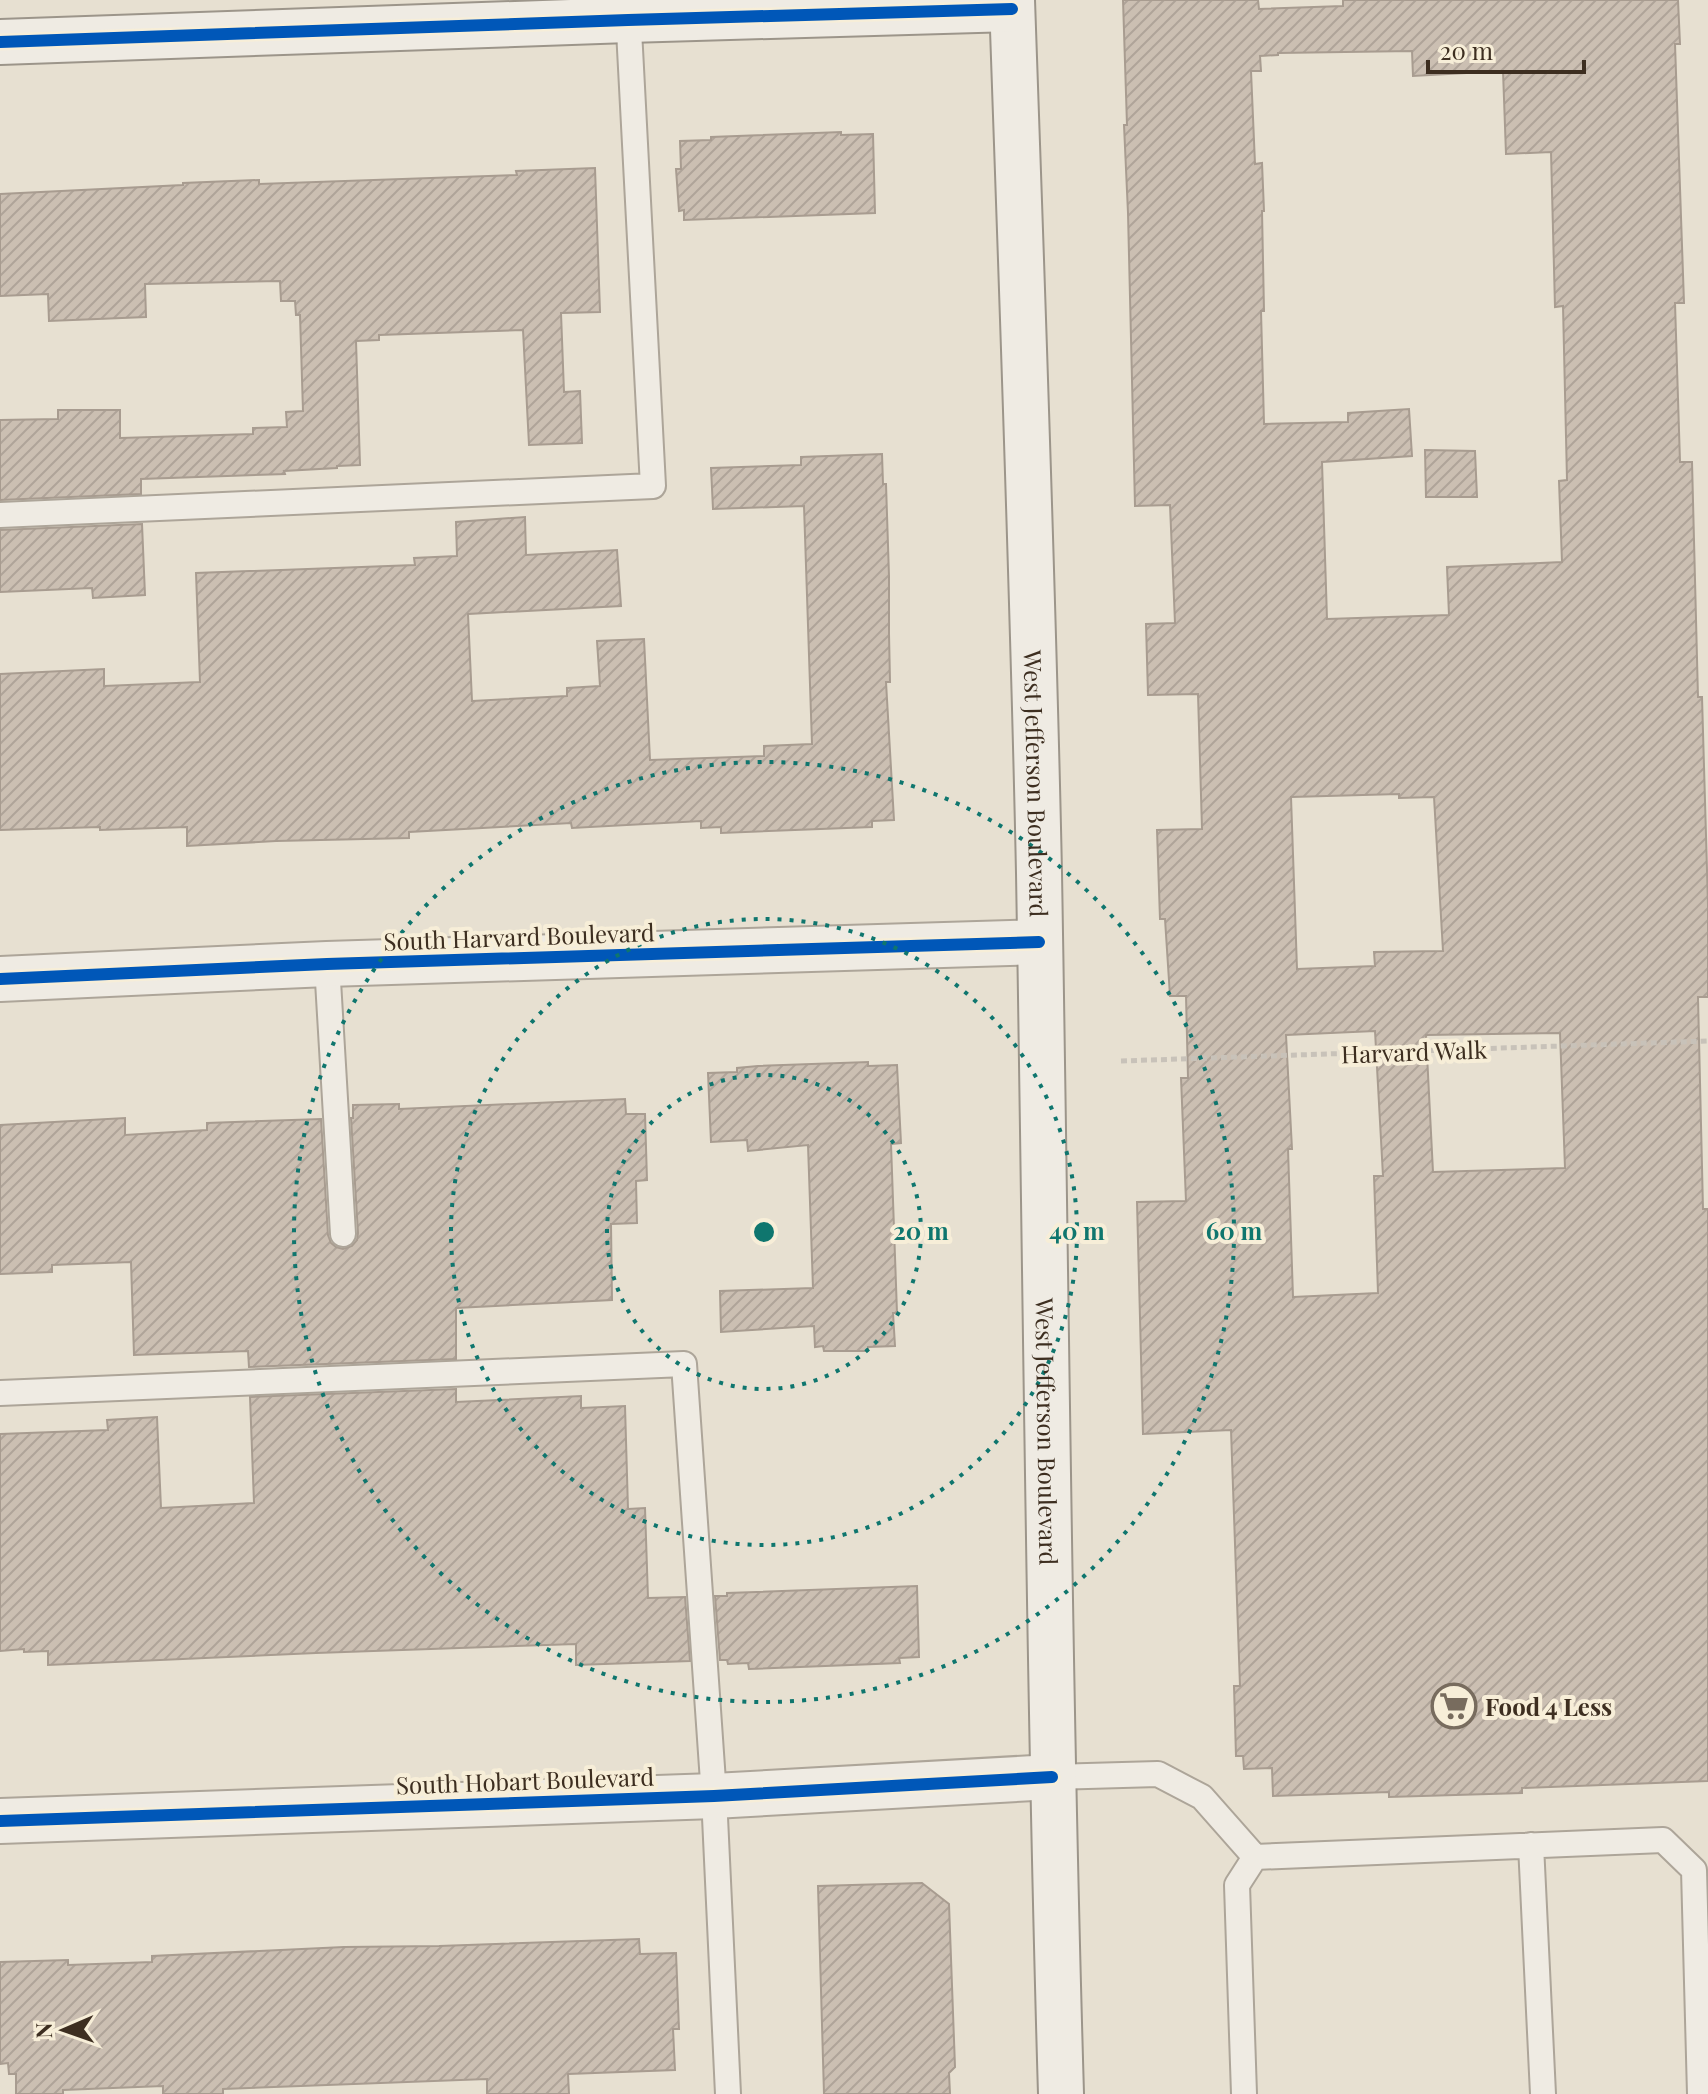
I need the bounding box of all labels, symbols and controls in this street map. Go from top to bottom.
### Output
scale bar [1428,24,1584,74]
text: 20 m [1440,34,1493,66]
street label: West Jefferson Boulevard [1018,649,1056,918]
street label: South Harvard Boulevard [383,915,655,957]
street label: Harvard Walk [1340,1032,1488,1070]
text: 20 m [893,1214,949,1246]
text: 40 m [1049,1214,1105,1246]
text: 60 m [1206,1214,1262,1246]
centre of rings [750,1218,778,1246]
street label: West Jefferson Boulevard [1029,1297,1065,1565]
supermarket icon: Food 4 Less [1430,1682,1478,1730]
place label: Food 4 Less [1485,1690,1612,1722]
street label: South Hobart Boulevard [395,1760,655,1800]
north arrow [24,1990,104,2070]
text: N [28,2022,58,2039]

